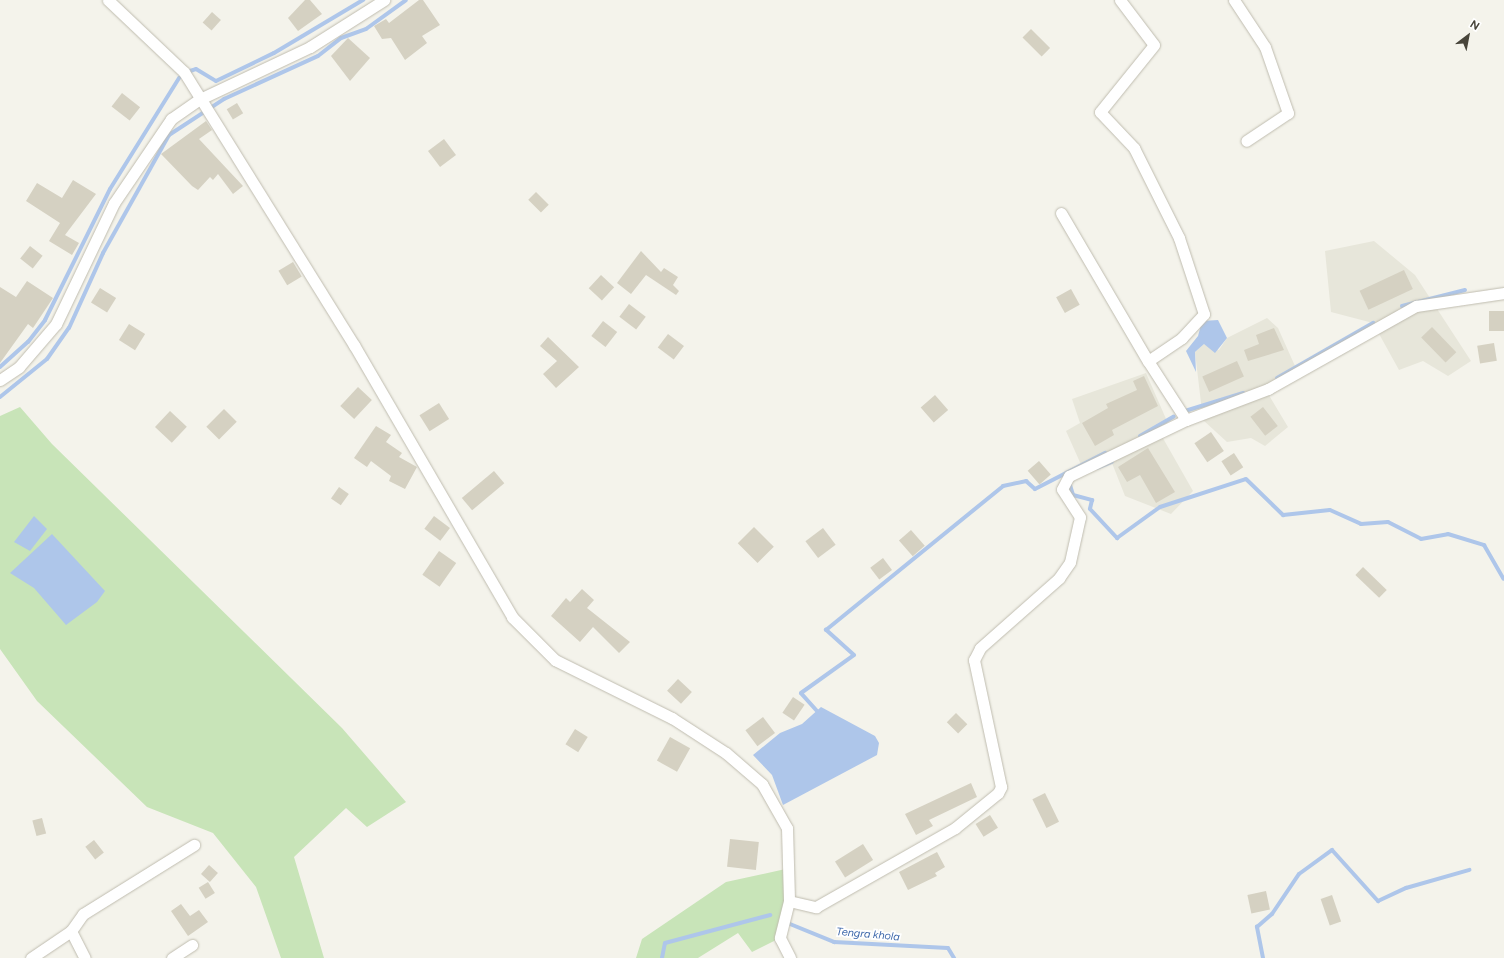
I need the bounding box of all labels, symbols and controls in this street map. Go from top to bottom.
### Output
north arrow [1448,16,1488,56]
text: N [1468,18,1482,33]
water label: Tengra khola [836,926,900,944]

